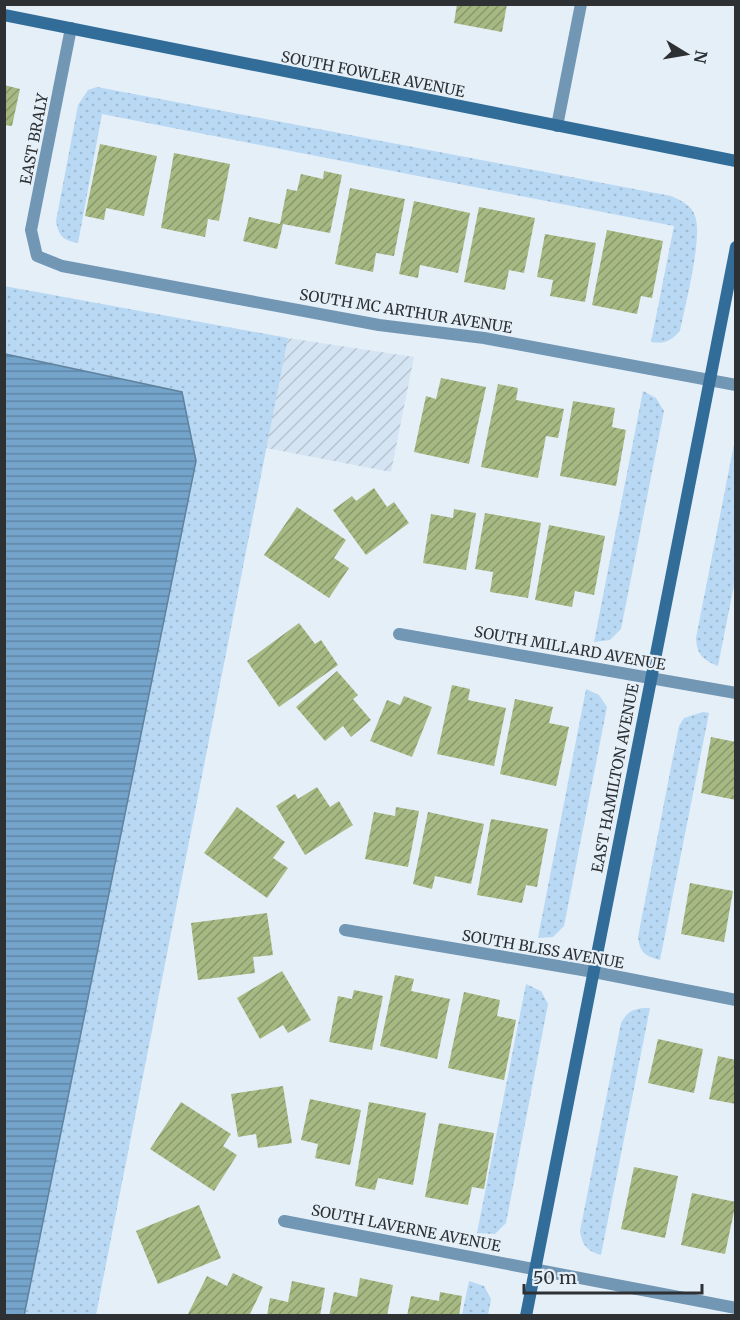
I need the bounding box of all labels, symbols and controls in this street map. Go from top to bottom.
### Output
north arrow [656,24,716,84]
street label: SOUTH FOWLER AVENUE [280,47,467,101]
text: N [690,49,712,65]
street label: EAST BRALY [16,92,52,186]
street label: SOUTH MC ARTHUR AVENUE [298,285,514,337]
street label: SOUTH MILLARD AVENUE [473,622,668,674]
street label: EAST HAMILTON AVENUE [587,681,643,874]
street label: SOUTH BLISS AVENUE [460,925,626,973]
street label: SOUTH LAVERNE AVENUE [310,1200,503,1256]
scale bar [524,1257,702,1295]
text: 50 m [533,1266,577,1289]

